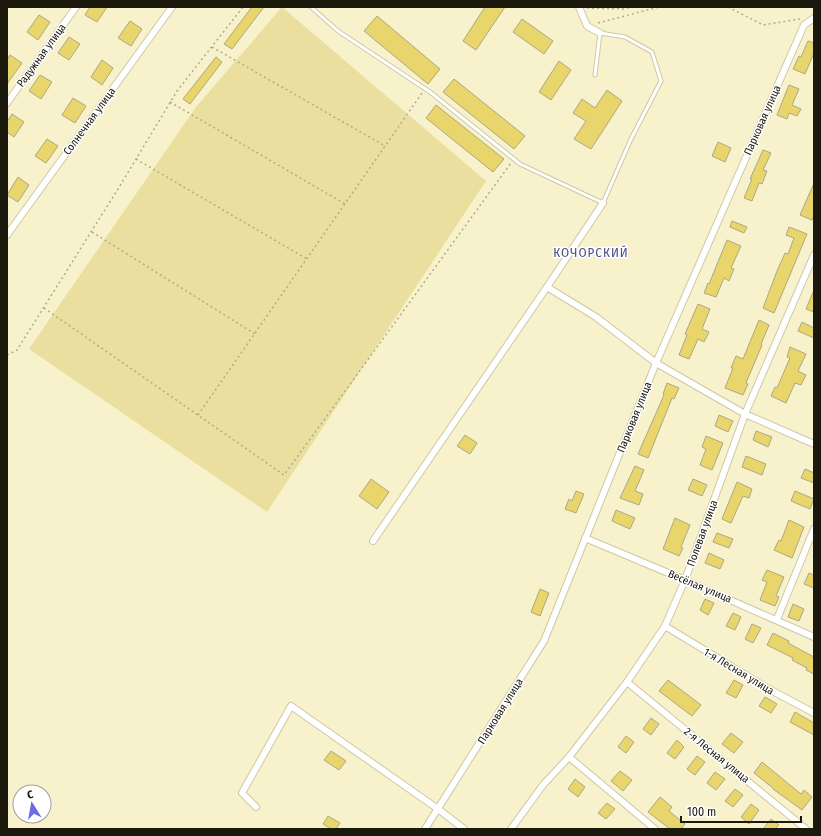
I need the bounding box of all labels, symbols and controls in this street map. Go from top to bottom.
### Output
street label: Радужная улица [14,21,69,89]
street label: Парковая улица [741,83,784,157]
street label: Солнечная улица [61,85,118,158]
district label: КОЧОРСКИЙ [553,245,629,260]
street label: Парковая улица [614,380,655,454]
street label: Полевая улица [684,498,721,568]
street label: Весёлая улица [666,567,734,606]
street label: 1-я Лесная улица [701,645,776,698]
street label: Парковая улица [475,676,526,747]
street label: 2-я Лесная улица [681,725,752,786]
north arrow [12,784,52,824]
text: С [26,788,34,802]
scale bar [681,798,801,824]
text: 100 m [687,805,716,819]

